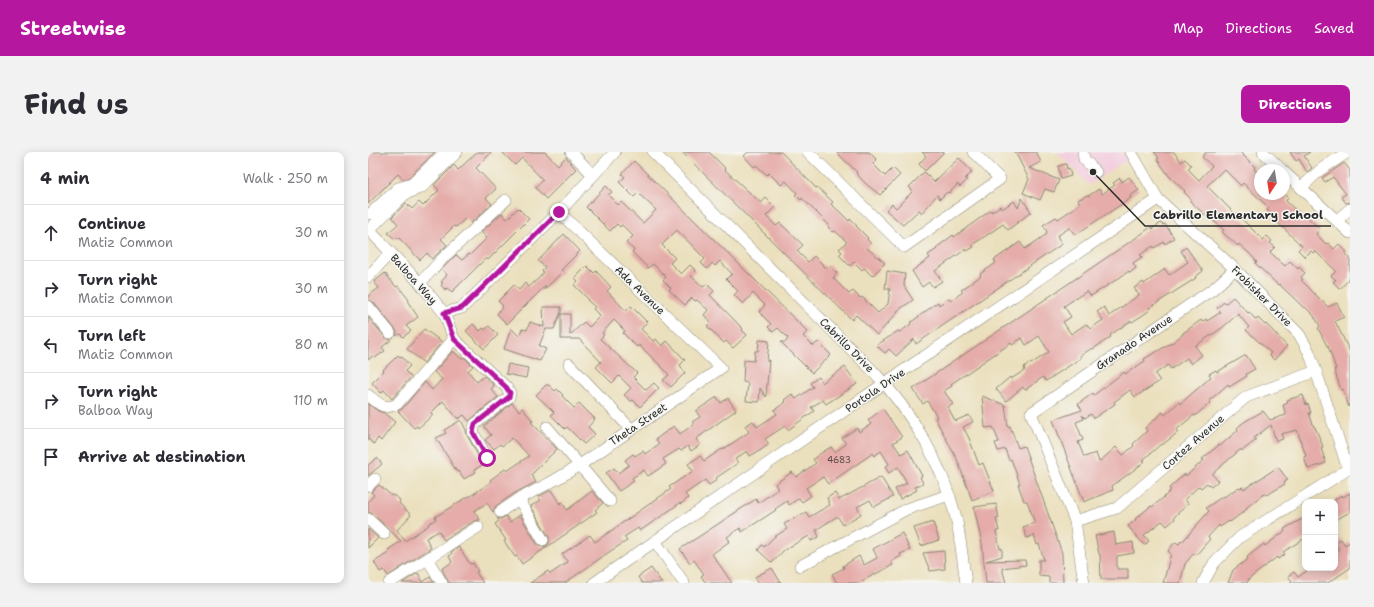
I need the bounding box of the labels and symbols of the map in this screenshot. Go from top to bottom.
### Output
north arrow [1254,164,1290,200]
callout: Cabrillo Elementary School [1145,202,1331,226]
route end [550,203,568,221]
text: Cabrillo Elementary School [1153,207,1323,223]
street label: Balboa Way [387,251,440,308]
street label: Ada Avenue [611,263,668,318]
street label: Frobisher Drive [1228,263,1295,330]
street label: Granado Avenue [1093,311,1175,374]
street label: Cabrillo Drive [816,315,877,376]
street label: Portola Drive [842,365,908,416]
street label: Theta Street [606,399,670,449]
street label: Cortez Avenue [1159,411,1228,473]
route start [478,449,496,467]
house number: 4683 [827,454,851,466]

